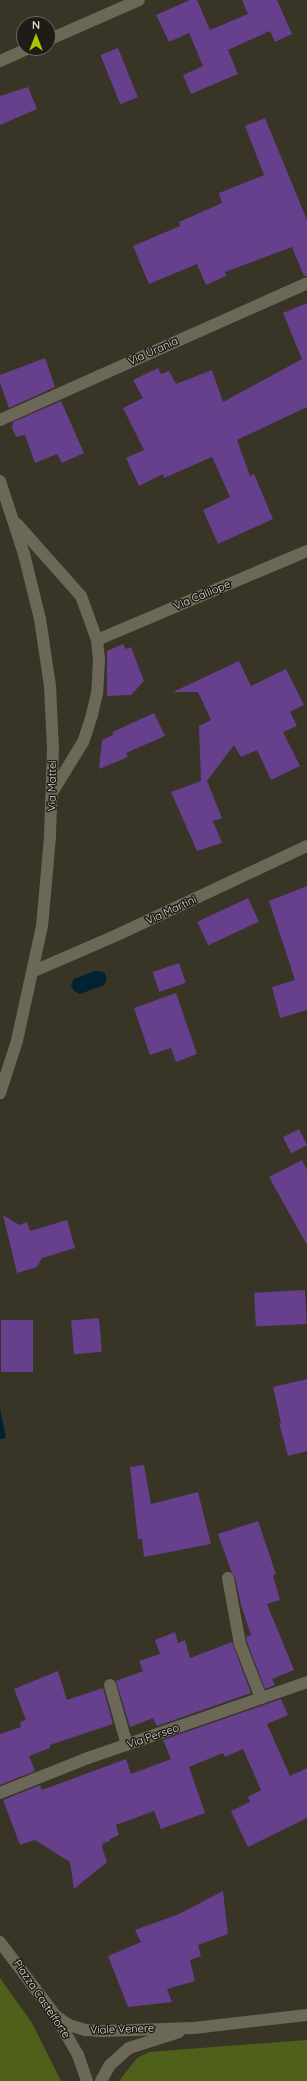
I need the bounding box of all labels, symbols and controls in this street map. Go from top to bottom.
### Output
north arrow [16,16,56,56]
text: N [32,18,40,32]
street label: Via Urania [126,334,180,368]
street label: Via Calliope [172,577,232,613]
street label: Via Mattei [45,760,59,812]
street label: Via Martini [144,893,198,927]
street label: Via Perseo [125,1721,181,1751]
street label: Piazza Castelforte [11,1957,73,2041]
street label: Viale Venere [90,2021,154,2037]

